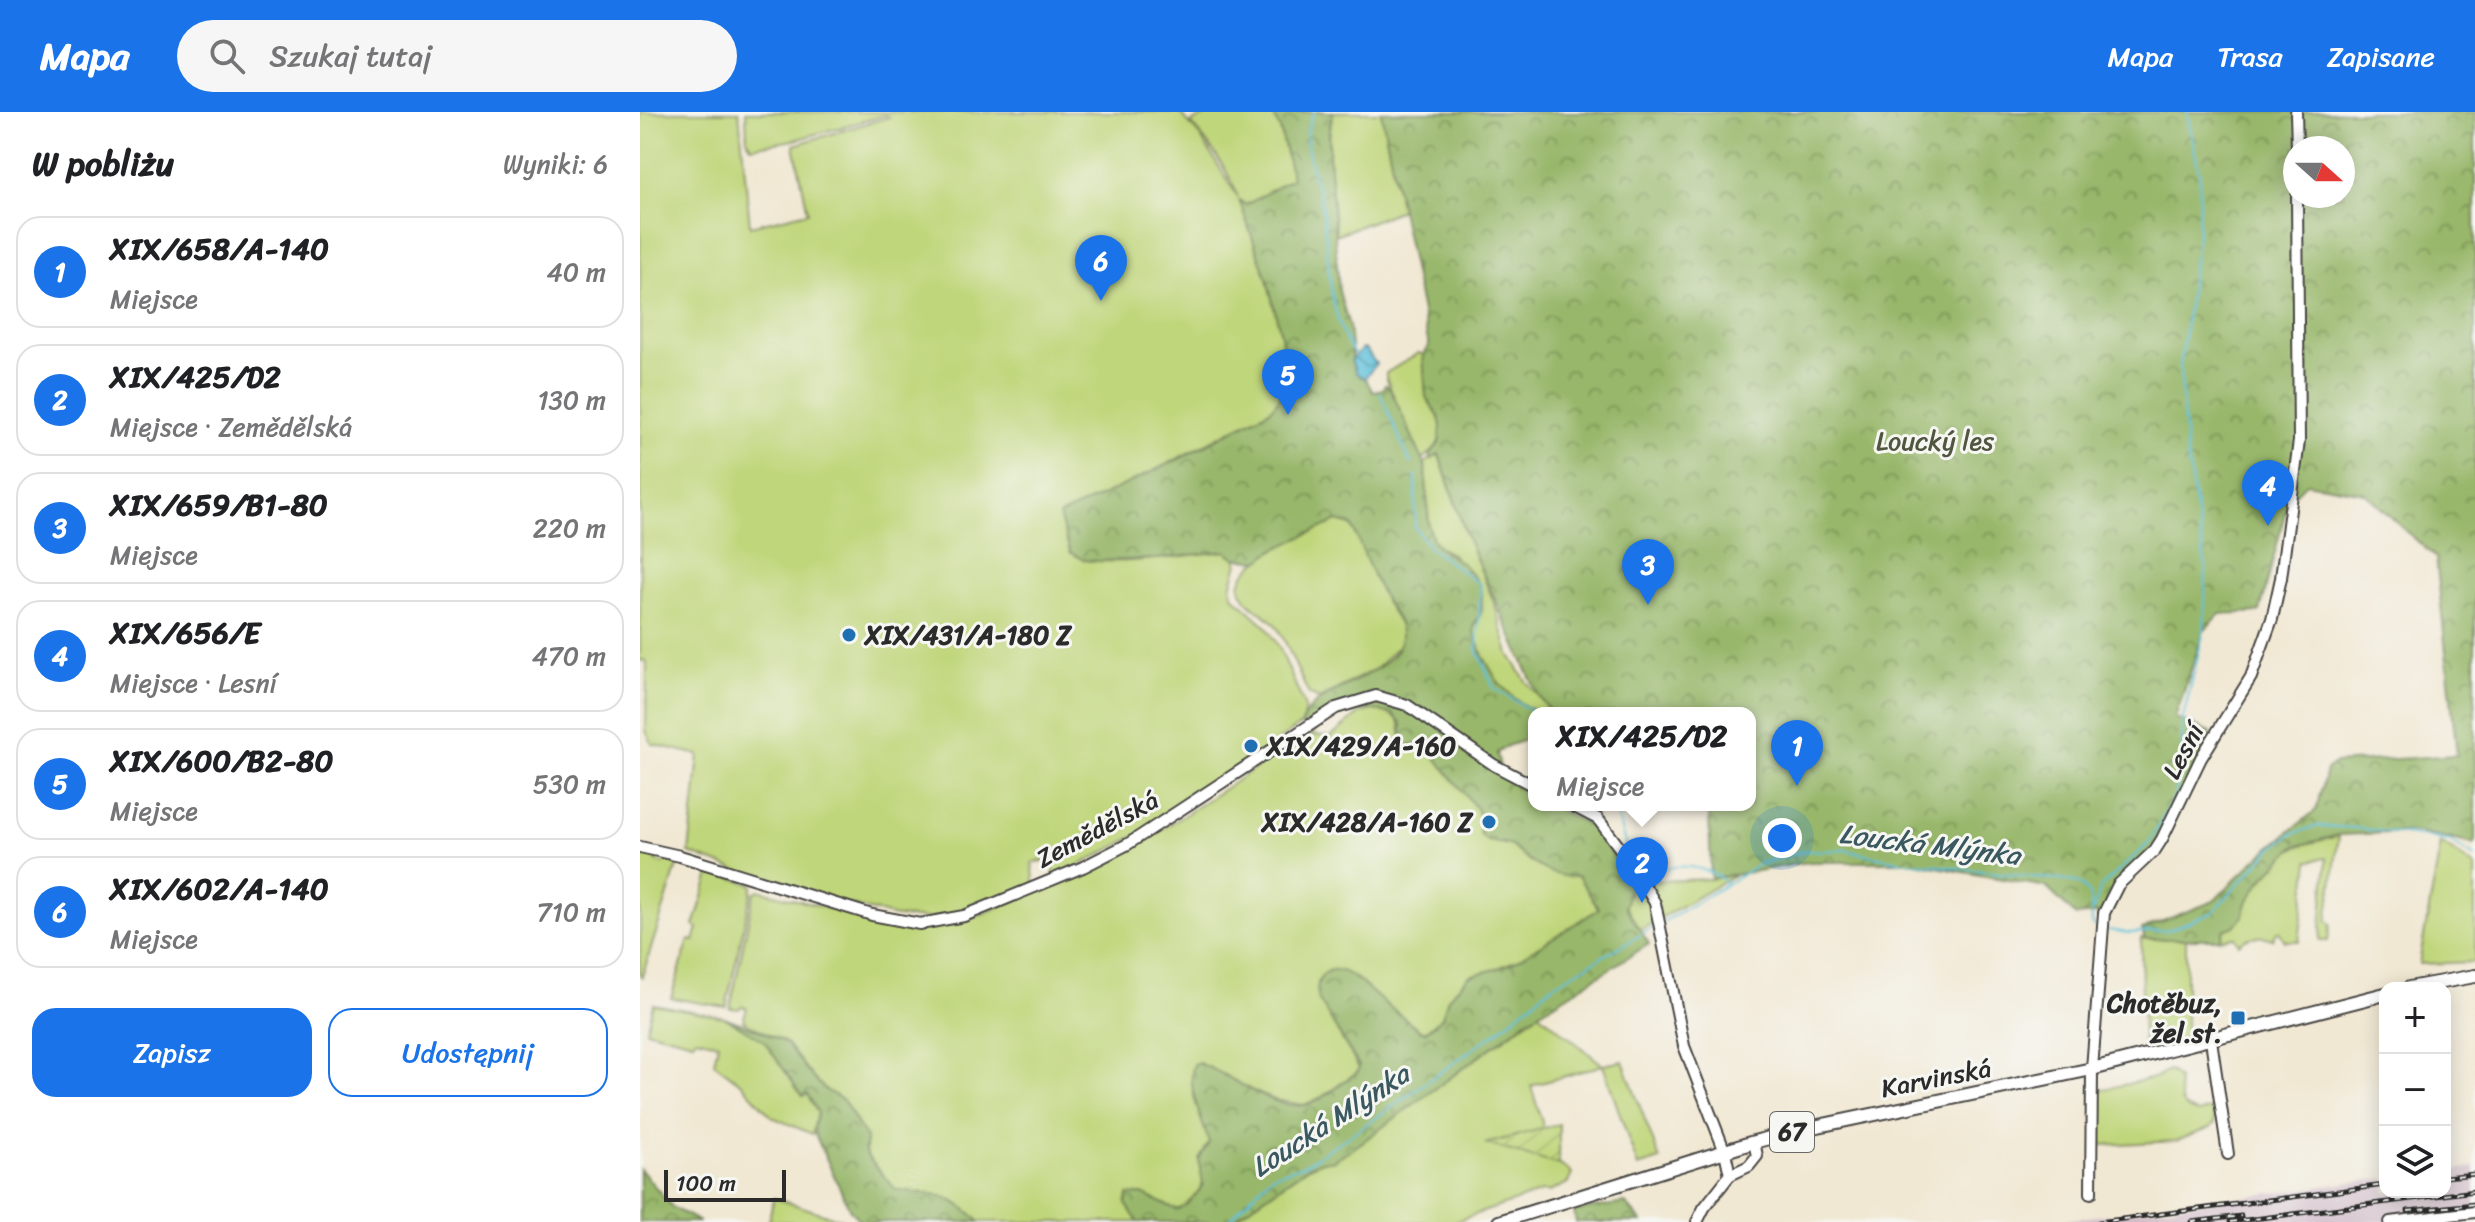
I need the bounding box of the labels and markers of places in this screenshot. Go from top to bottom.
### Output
pin: 6 [1075,235,1127,301]
pin: 5 [1262,349,1314,415]
pin: 4 [2242,460,2294,526]
pin: 3 [1622,539,1674,605]
place label: XIX/431/A-180 Z [863,612,1072,658]
marker: XIX/431/A-180 Z [840,626,858,644]
pin: 1 [1771,720,1823,786]
place label: XIX/429/A-160 [1265,723,1456,769]
marker: XIX/429/A-160 [1242,737,1260,755]
place label: XIX/428/A-160 Z [1260,799,1474,845]
marker: XIX/428/A-160 Z [1480,813,1498,831]
pin: 2 [1616,837,1668,903]
place label: Chotěbuz, žel.st. [2106,980,2222,1056]
marker: Chotěbuz, žel.st. [2229,1009,2247,1027]

